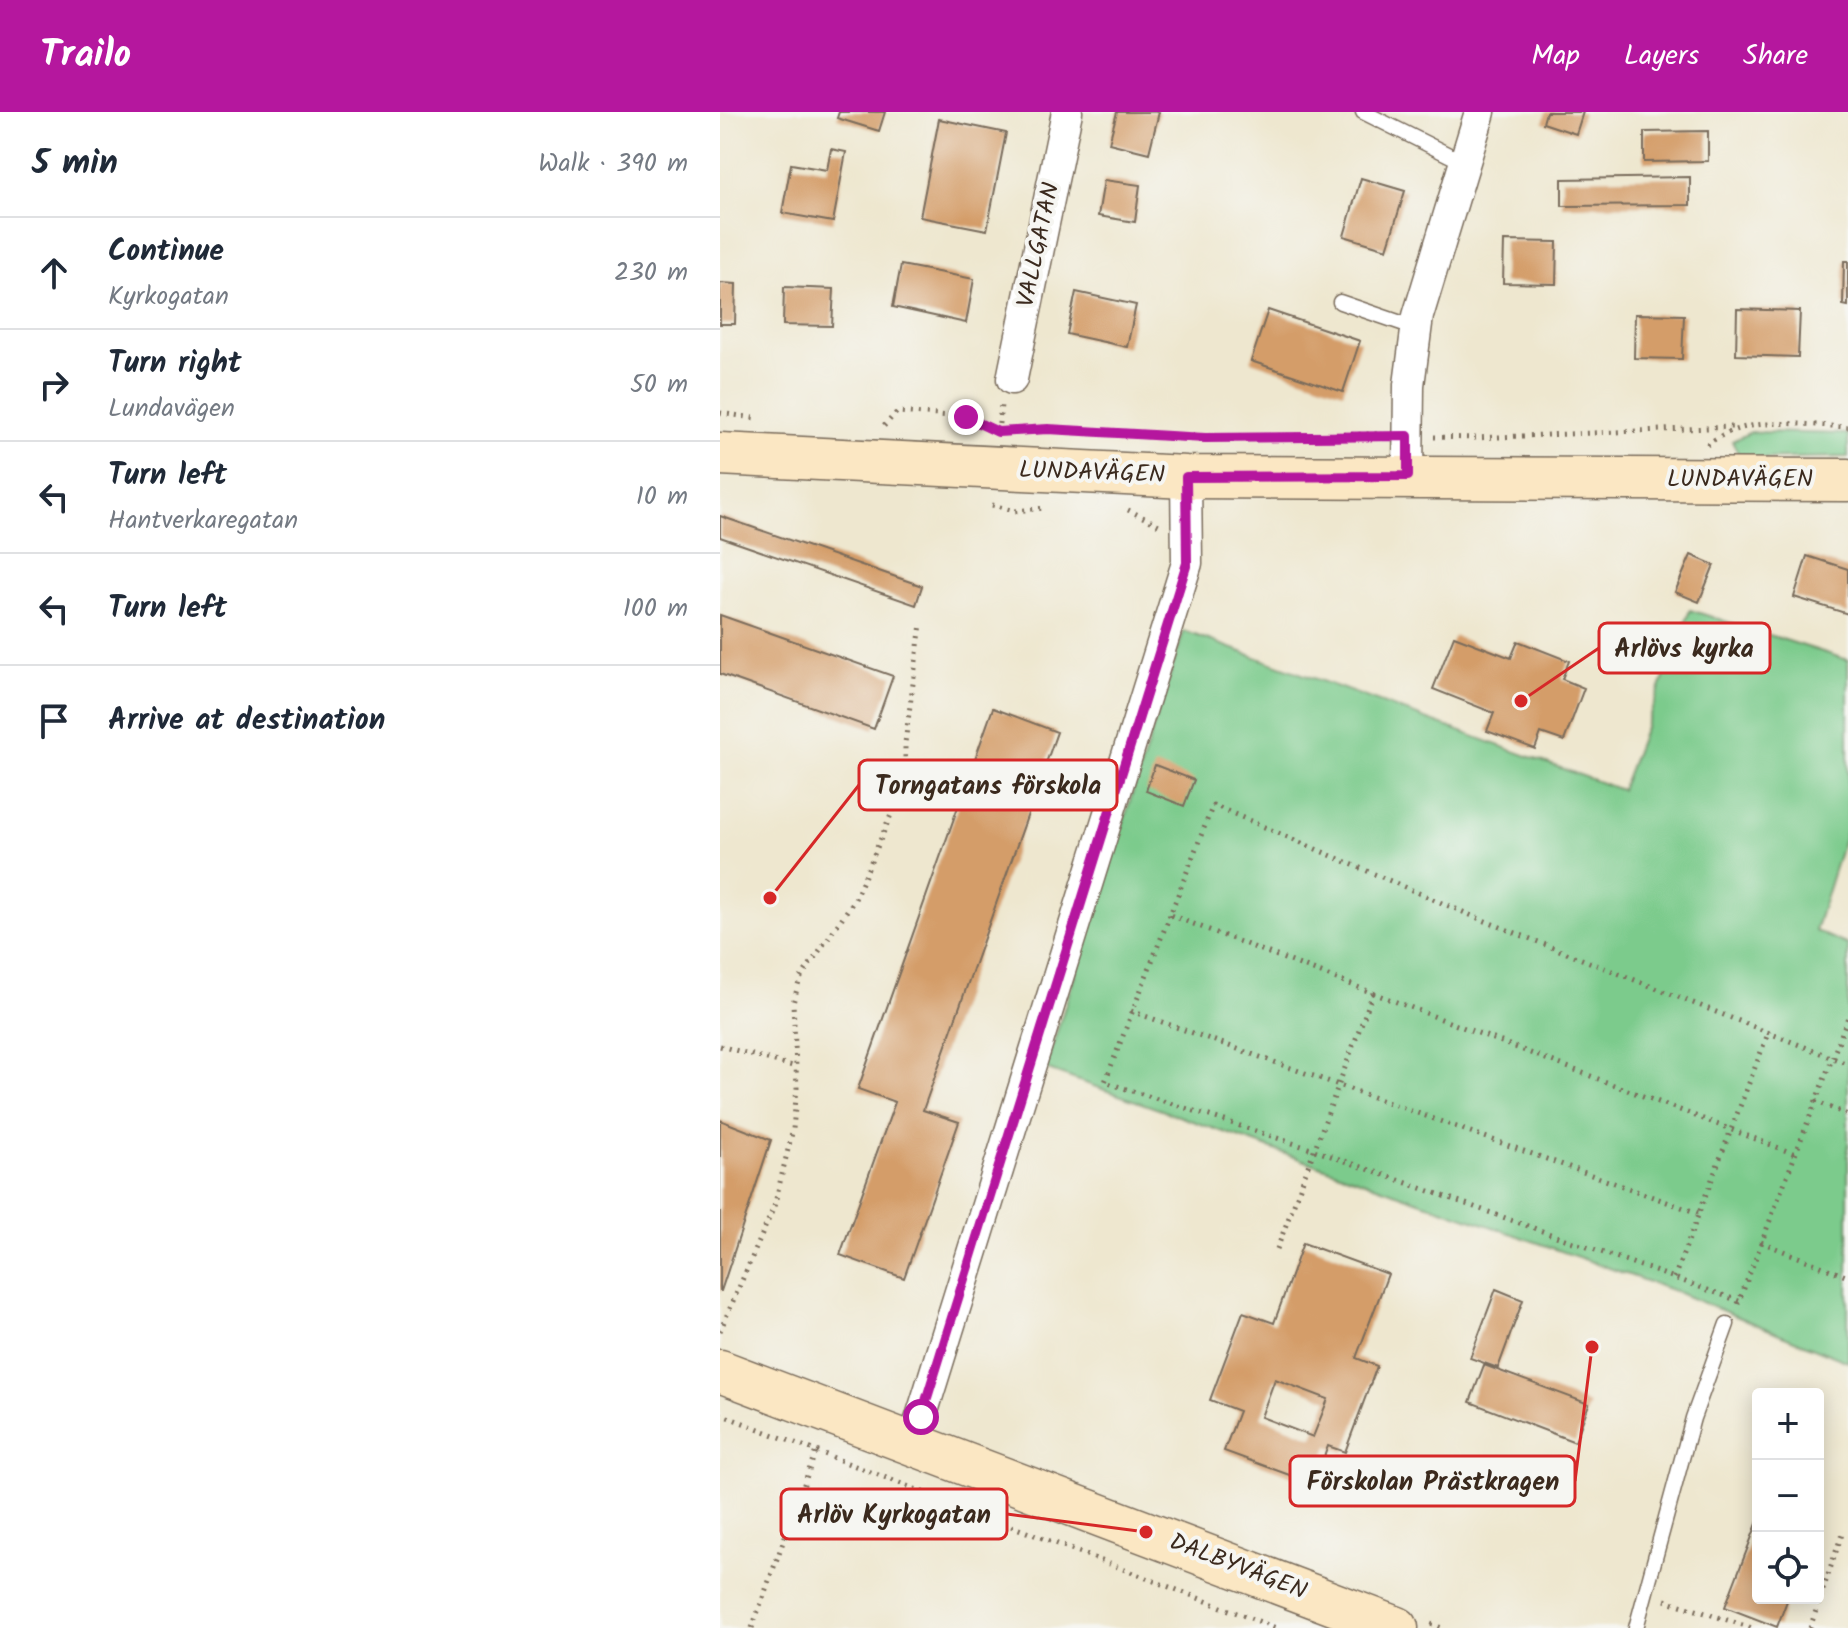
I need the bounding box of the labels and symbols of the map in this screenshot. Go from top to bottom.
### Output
street label: VALLGATAN [1007,179,1071,311]
route end [948,399,984,435]
street label: LUNDAVÄGEN [1018,451,1166,495]
street label: LUNDAVÄGEN [1667,460,1813,499]
callout: Arlövs kyrka [1599,623,1770,673]
text: Arlövs kyrka [1614,629,1754,671]
callout: Torngatans förskola [859,760,1117,810]
text: Torngatans förskola [875,766,1101,808]
route start [903,1399,939,1435]
callout: Förskolan Prästkragen [1290,1456,1575,1506]
text: Förskolan Prästkragen [1307,1462,1559,1504]
callout: Arlöv Kyrkogatan [781,1489,1007,1539]
text: Arlöv Kyrkogatan [797,1495,991,1537]
street label: DALBYVÄGEN [1164,1523,1312,1611]

